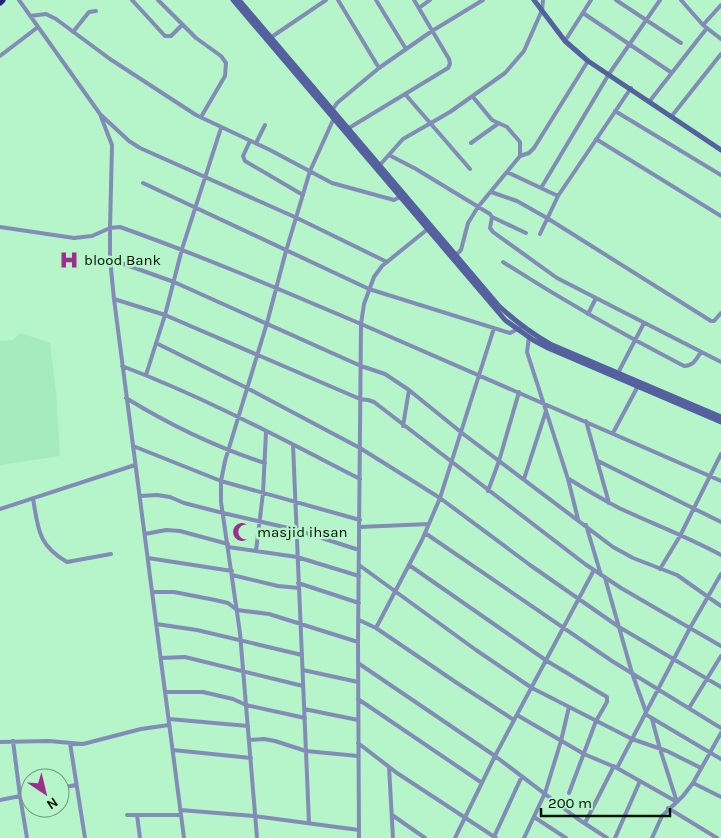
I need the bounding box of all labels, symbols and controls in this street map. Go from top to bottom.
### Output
hospital icon: blood Bank [58,249,80,271]
place label: blood Bank [84,251,161,269]
mosque icon: masjid ihsan [231,521,253,543]
place label: masjid ihsan [257,523,348,541]
north arrow [20,768,70,818]
scale bar [541,786,670,818]
text: N [43,793,61,813]
text: 200 m [548,794,592,812]

